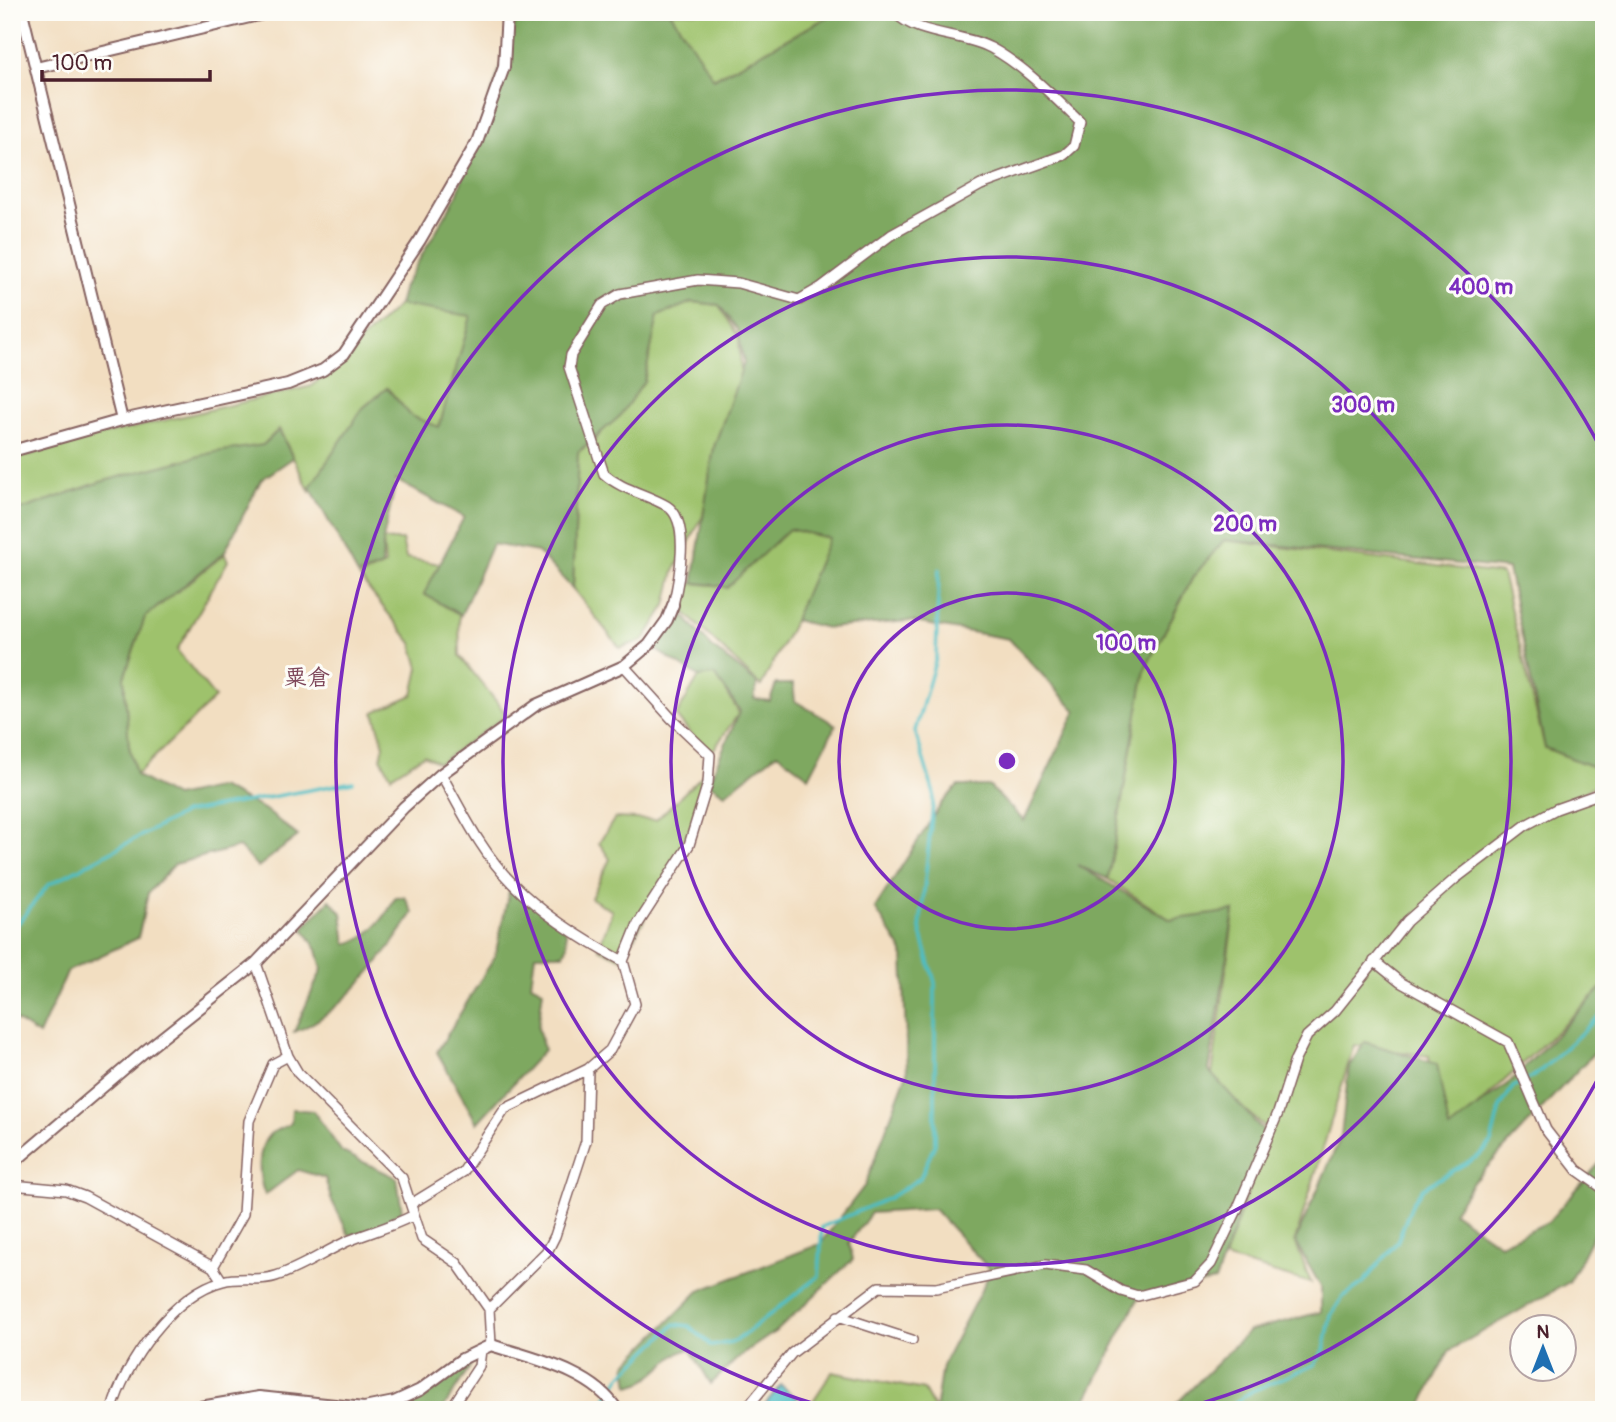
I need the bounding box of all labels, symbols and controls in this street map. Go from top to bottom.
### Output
scale bar [42,38,210,82]
text: 100 m [52,50,112,77]
text: 400 m [1449,274,1513,301]
text: 300 m [1331,392,1395,419]
text: 200 m [1213,511,1277,538]
text: 100 m [1096,630,1156,657]
district label: 粟倉 [284,663,330,692]
centre of rings [995,749,1019,773]
north arrow [1508,1314,1578,1384]
text: N [1537,1320,1550,1344]

